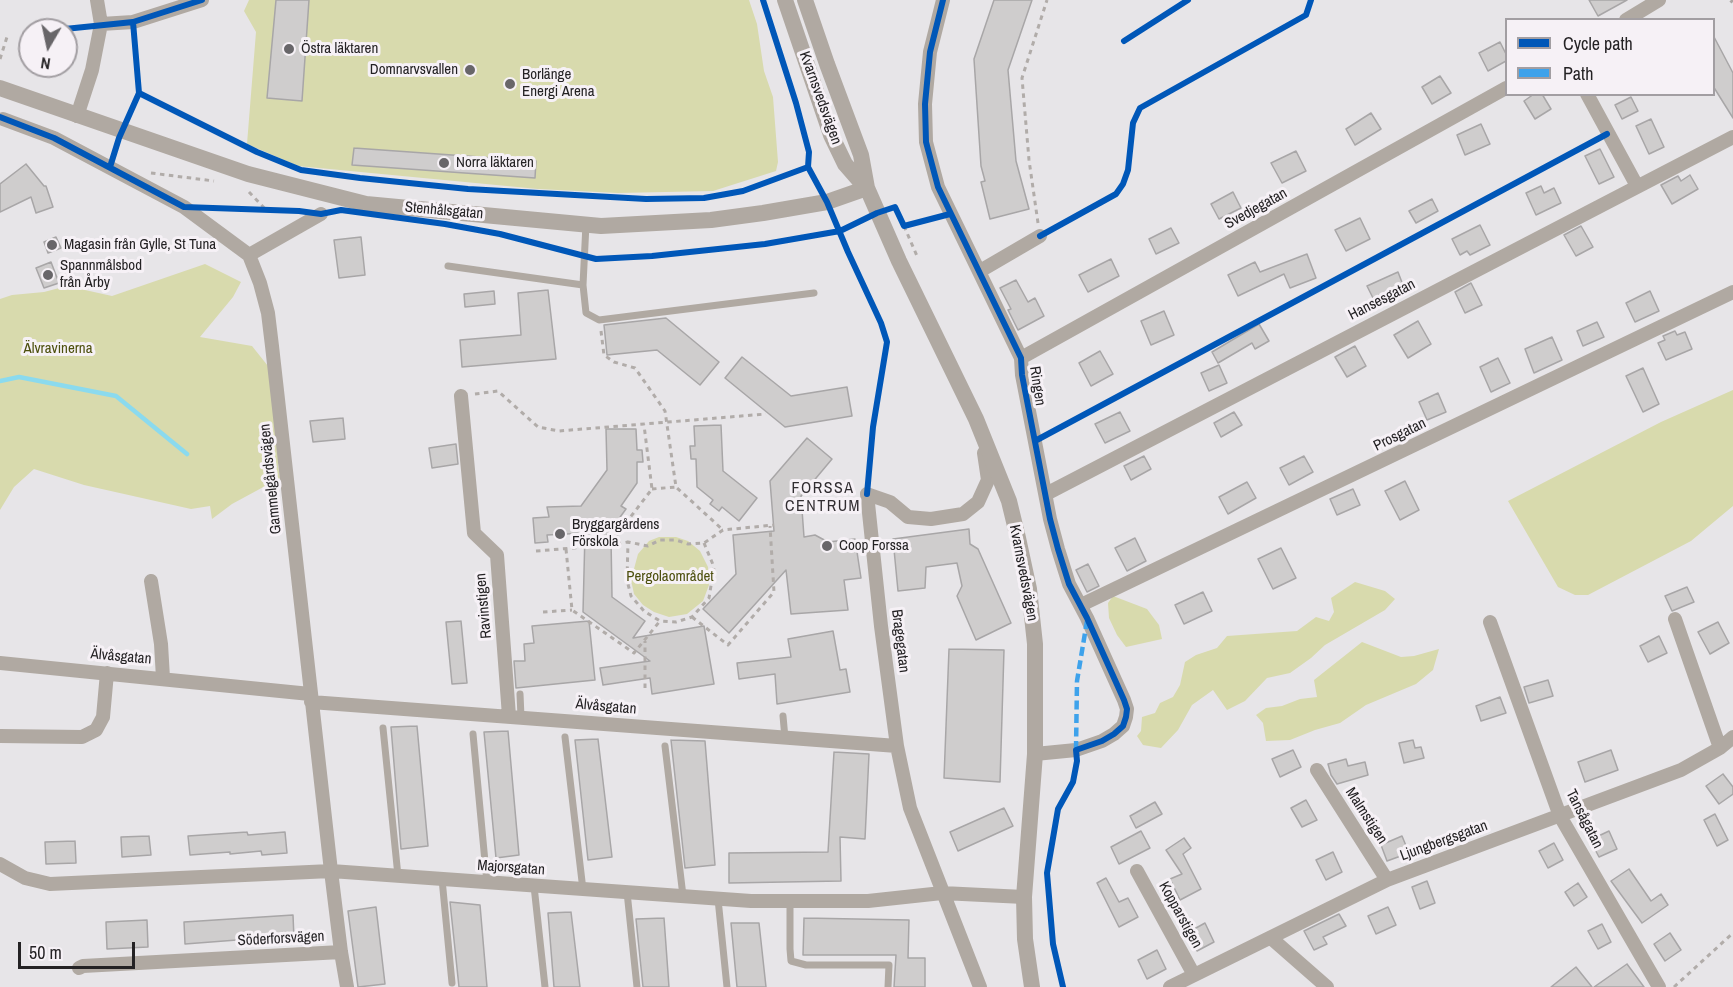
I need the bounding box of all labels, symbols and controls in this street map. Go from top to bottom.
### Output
north arrow [18,18,78,78]
legend [1505,18,1715,96]
text: Cycle path [1563,31,1633,56]
place label: Östra läktaren [301,40,378,58]
marker: Östra läktaren [282,42,296,56]
street label: Kvarnsvedsvägen [795,49,845,147]
text: N [39,52,52,75]
place label: Domnarvsvallen [370,61,458,79]
text: Path [1563,61,1593,86]
marker: Domnarvsvallen [463,63,477,77]
place label: Borlänge Energi Arena [522,66,594,101]
marker: Borlänge Energi Arena [503,77,517,91]
place label: Norra läktaren [456,154,534,172]
marker: Norra läktaren [437,156,451,170]
street label: Svedjegatan [1222,185,1290,233]
street label: Stenhålsgatan [404,199,484,223]
place label: Magasin från Gylle, St Tuna [64,236,216,254]
marker: Magasin från Gylle, St Tuna [45,238,59,252]
place label: Spannmålsbod från Årby [60,257,142,292]
marker: Spannmålsbod från Årby [41,268,55,282]
street label: Hansesgatan [1346,276,1418,324]
park label: Älvravinerna [23,340,93,358]
street label: Ringen [1025,365,1049,407]
street label: Prosgatan [1371,415,1429,455]
street label: Gammelgårdsvägen [256,423,286,535]
district label: FORSSA CENTRUM [785,479,861,517]
place label: Bryggargårdens Förskola [572,516,660,551]
street label: Kvarnsvedsvägen [1005,523,1041,623]
marker: Bryggargårdens Förskola [553,527,567,541]
place label: Coop Forssa [839,537,909,555]
marker: Coop Forssa [820,539,834,553]
park label: Pergolaområdet [626,568,714,586]
street label: Ravinstigen [472,573,496,639]
street label: Bragegatan [887,608,913,674]
street label: Älvåsgatan [90,645,152,669]
street label: Älvåsgatan [575,695,637,719]
street label: Malmstigen [1341,784,1391,848]
street label: Tansågatan [1561,786,1607,852]
street label: Ljungbergsgatan [1398,817,1490,865]
street label: Majorsgatan [477,857,545,879]
street label: Kopparstigen [1154,879,1206,951]
street label: Söderforsvägen [237,928,325,950]
scale bar [21,930,138,968]
text: 50 m [29,940,62,965]

